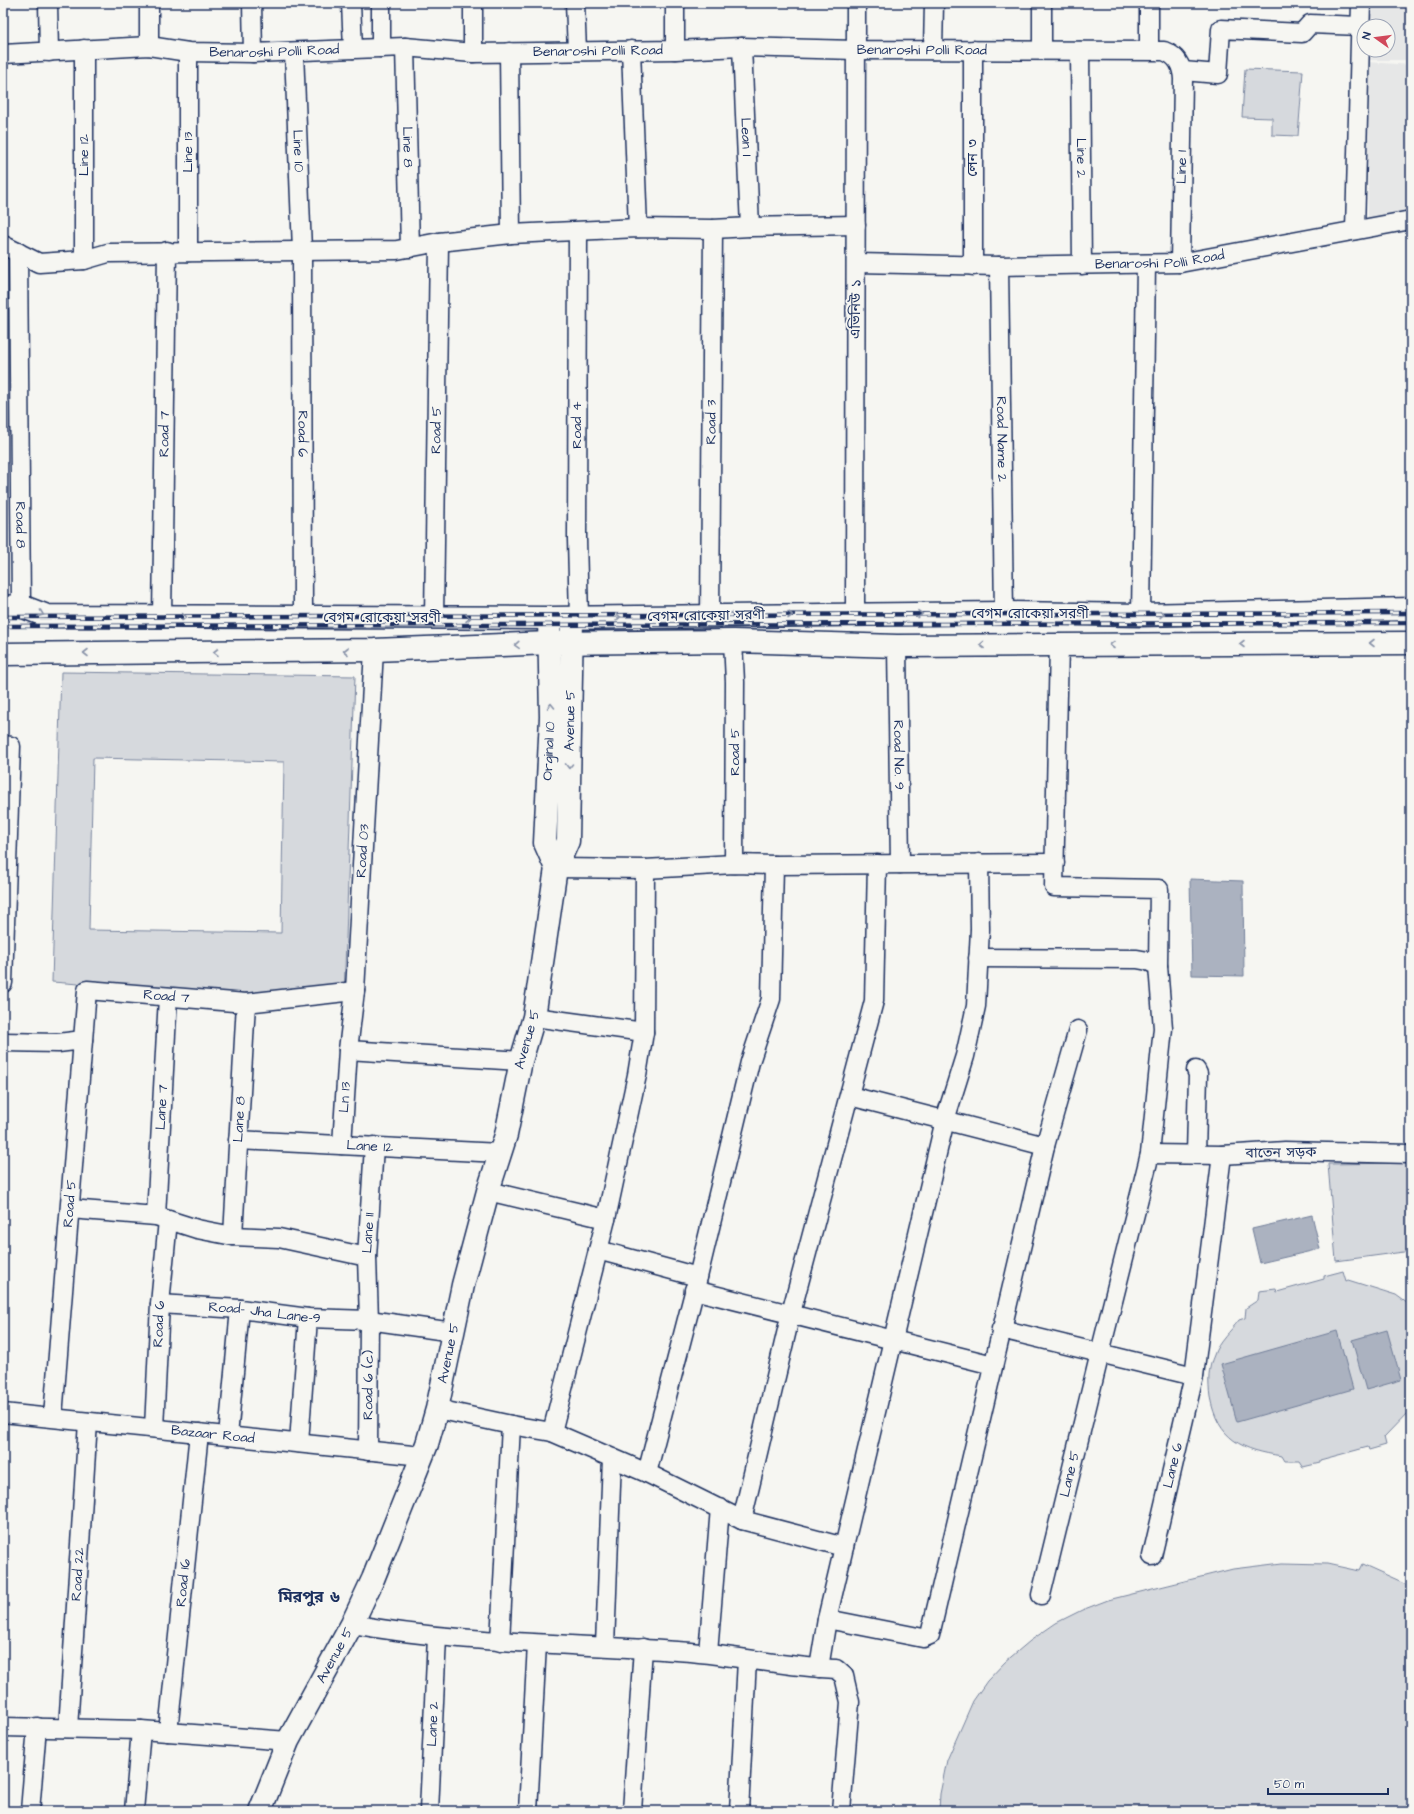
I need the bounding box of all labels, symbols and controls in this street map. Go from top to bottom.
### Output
north arrow [1356,18,1396,58]
text: N [1359,30,1375,41]
street label: Benaroshi Polli Road [209,40,340,63]
street label: Benaroshi Polli Road [533,40,663,62]
street label: Benaroshi Polli Road [857,40,987,60]
street label: Lean 1 [735,117,757,157]
street label: Line 8 [397,126,418,168]
street label: Line 10 [287,129,309,173]
street label: Line 13 [178,132,198,172]
street label: Line 12 [74,134,94,176]
street label: Line 2 [1071,138,1091,178]
street label: লেন ৩ [963,139,983,177]
street label: Line 1 [1172,150,1192,184]
street label: Benaroshi Polli Road [1095,245,1226,274]
street label: এভিনিউ ১ [845,279,867,339]
street label: Road Name 2 [991,396,1012,482]
street label: Road 3 [701,399,722,445]
street label: Road 4 [567,401,587,449]
street label: Road 5 [426,406,447,454]
street label: Road 7 [154,410,175,457]
street label: Road 6 [292,411,313,457]
street label: Road 8 [10,501,31,549]
street label: বেগম রোকেয়া সরণী [971,604,1089,624]
street label: বেগম রোকেয়া সরণী [647,605,765,627]
street label: বেগম রোকেয়া সরণী [323,608,441,628]
one-way arrow [37,609,44,617]
one-way arrow [917,610,923,618]
one-way arrow [1159,610,1165,618]
one-way arrow [787,611,793,619]
one-way arrow [181,613,187,621]
one-way arrow [615,613,621,621]
one-way arrow [465,614,471,622]
one-way arrow [1369,639,1375,647]
one-way arrow [514,640,520,649]
one-way arrow [1239,640,1245,648]
one-way arrow [979,641,985,649]
one-way arrow [1109,641,1115,649]
one-way arrow [343,647,349,655]
one-way arrow [213,648,219,656]
one-way arrow [83,649,89,657]
street label: Avenue 5 [560,690,581,751]
one-way arrow [547,703,555,709]
street label: Road No. 9 [888,720,909,790]
street label: Orginal 10 [537,721,561,781]
street label: Road 5 [725,728,745,776]
one-way arrow [565,763,573,769]
street label: Road 03 [351,823,374,878]
street label: Road 7 [142,985,191,1008]
street label: Avenue 5 [510,1008,545,1071]
street label: Ln 13 [334,1081,356,1113]
street label: Lane 7 [151,1083,173,1130]
street label: Lane 8 [228,1096,251,1143]
street label: Lane 12 [346,1135,394,1158]
street label: বাতেন সড়ক [1244,1142,1317,1164]
street label: Road 5 [58,1179,82,1228]
street label: Lane 11 [357,1212,380,1254]
street label: Road- Jha Lane-9 [208,1297,321,1328]
street label: Road 6 [148,1300,170,1348]
street label: Avenue 5 [433,1321,465,1385]
street label: Road 6 (c) [358,1350,379,1420]
street label: Bazaar Road [170,1420,256,1449]
street label: Lane 6 [1158,1441,1188,1490]
street label: Lane 5 [1055,1449,1085,1499]
street label: Road 22 [66,1547,90,1602]
street label: Road 16 [171,1558,196,1608]
district label: মিরপুর ৬ [277,1586,340,1608]
street label: Avenue 5 [311,1624,358,1687]
street label: Lane 2 [422,1701,444,1747]
scale bar [1268,1770,1388,1796]
text: 50 m [1274,1776,1305,1793]

